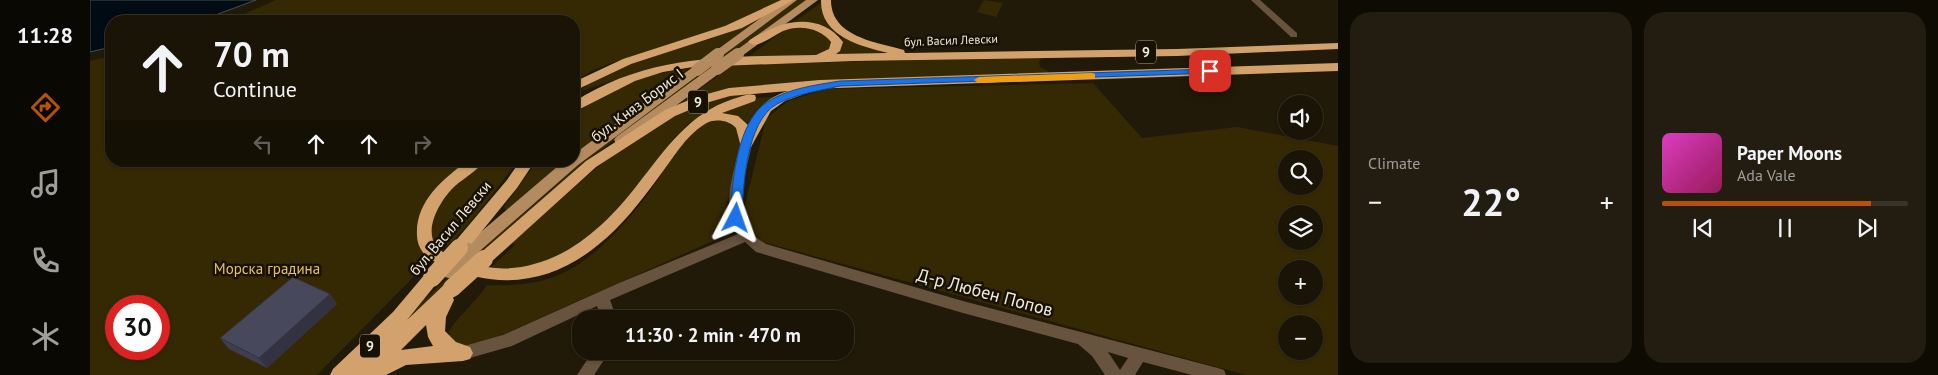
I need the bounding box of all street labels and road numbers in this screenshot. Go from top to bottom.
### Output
street label: бул. Васил Левски [904,31,998,49]
road number: 9 [1136,41,1156,64]
street label: бул. Княз Борис I [587,64,687,146]
road number: 9 [688,90,708,114]
street label: бул. Васил Левски [405,177,495,279]
street label: Д-р Любен Попов [914,263,1056,321]
road number: 9 [360,334,380,358]

